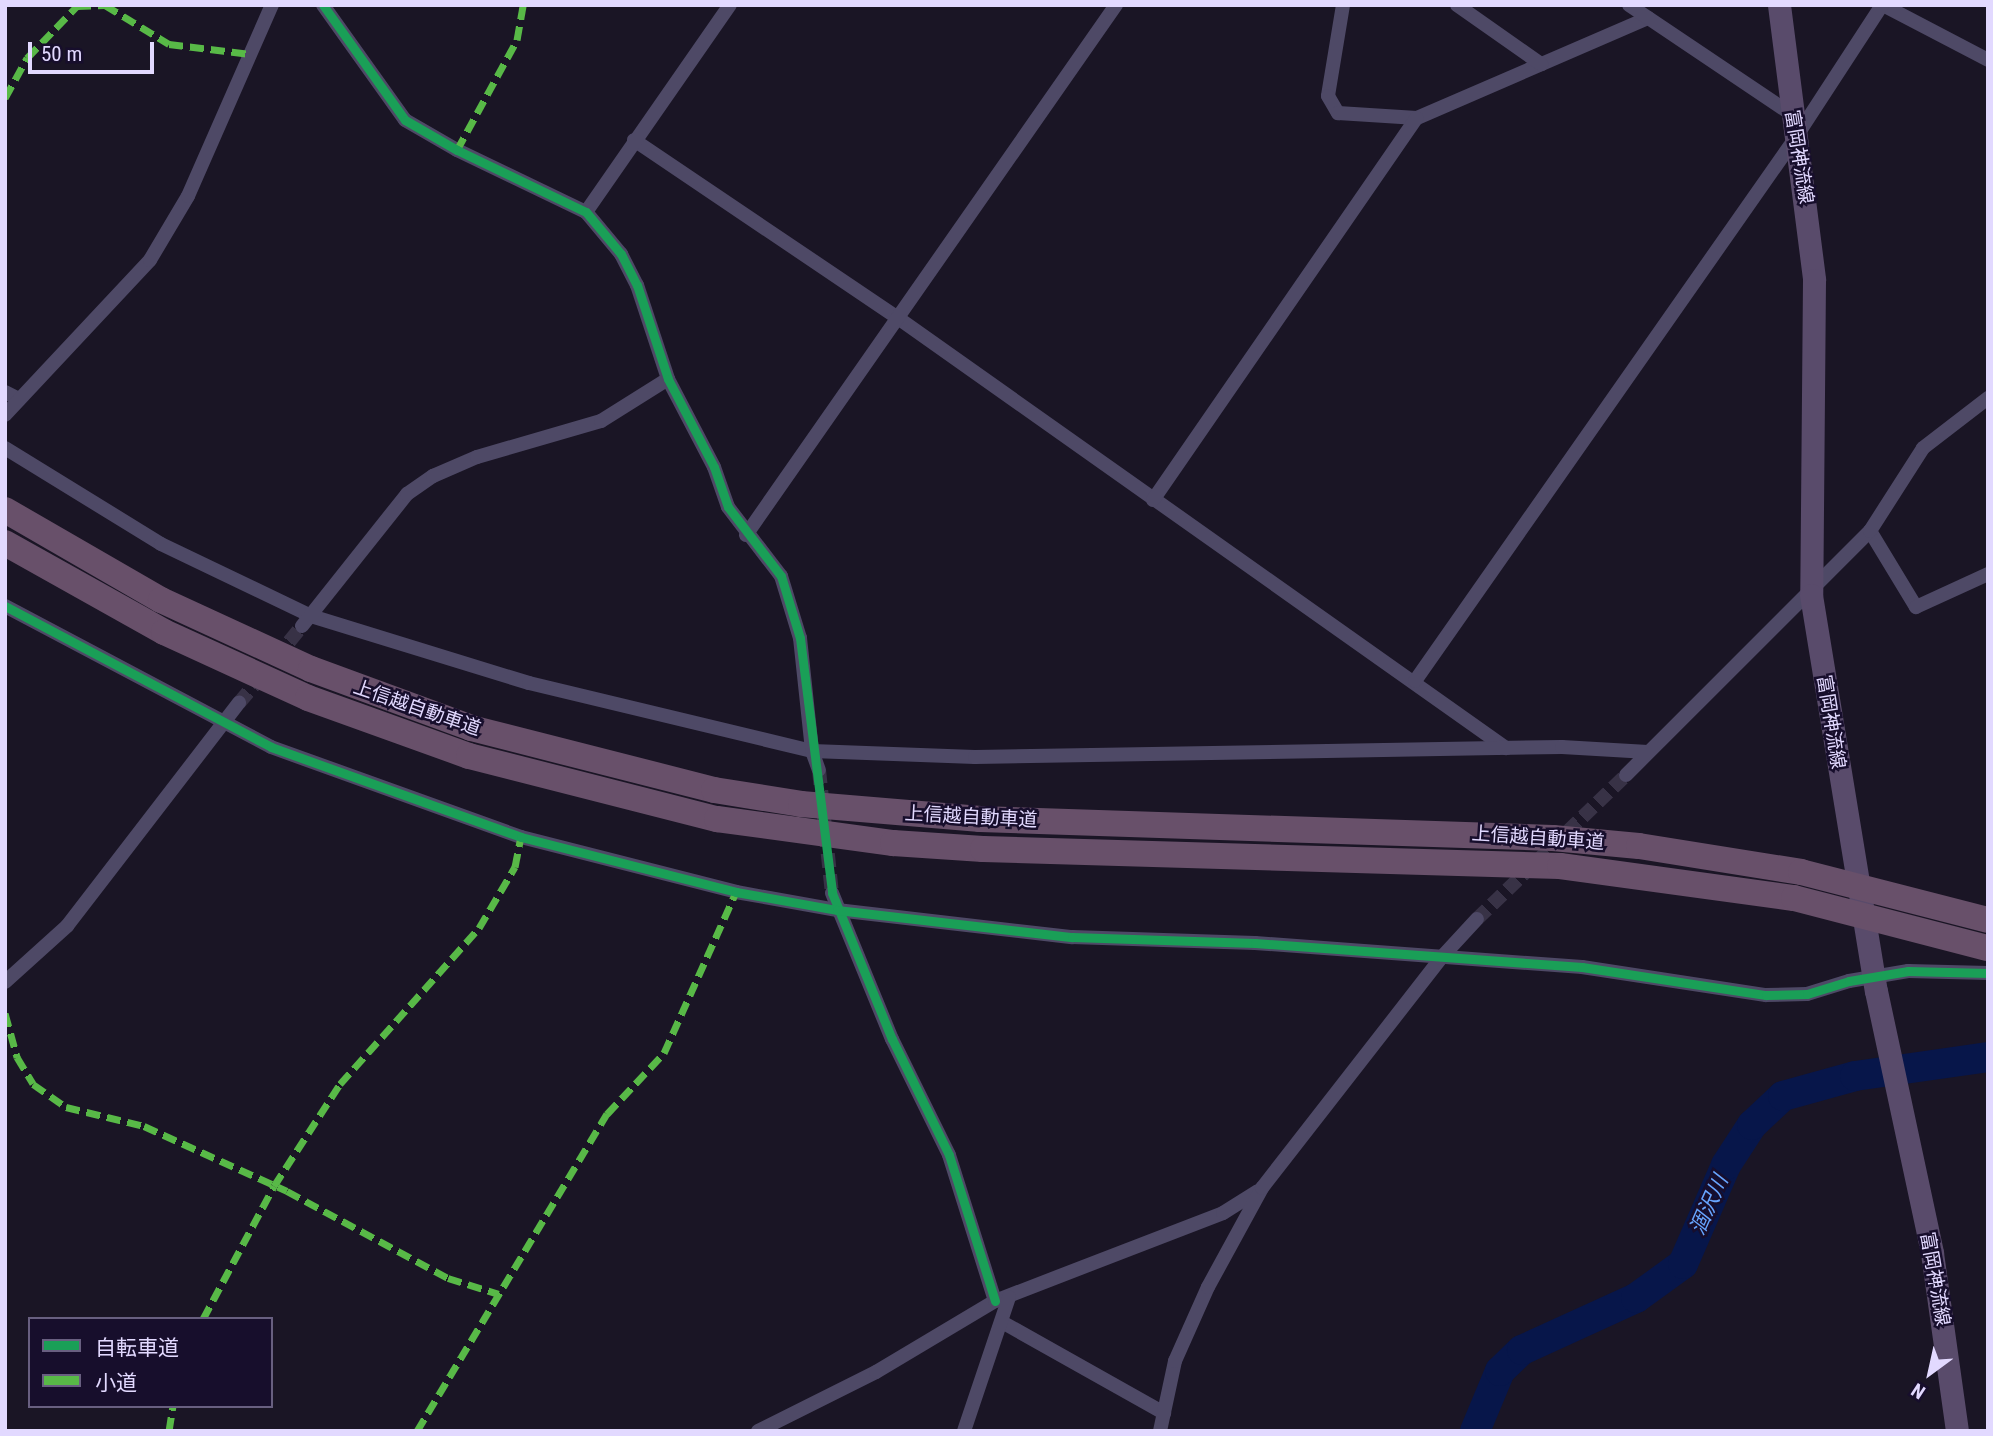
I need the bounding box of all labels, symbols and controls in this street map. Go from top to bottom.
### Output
scale bar [32,28,158,72]
text: 50 m [41,42,82,66]
street label: 富岡神流線 [1780,108,1818,206]
street label: 富岡神流線 [1812,673,1850,771]
street label: 上信越自動車道 [350,676,484,740]
street label: 上信越自動車道 [904,802,1038,832]
street label: 上信越自動車道 [1471,822,1605,854]
water label: 涸沢川 [1685,1171,1733,1239]
street label: 富岡神流線 [1916,1230,1954,1328]
legend [28,1317,273,1408]
text: 自転車道 [95,1336,179,1360]
north arrow [1895,1338,1965,1408]
text: 小道 [95,1371,137,1395]
text: N [1907,1378,1929,1404]

